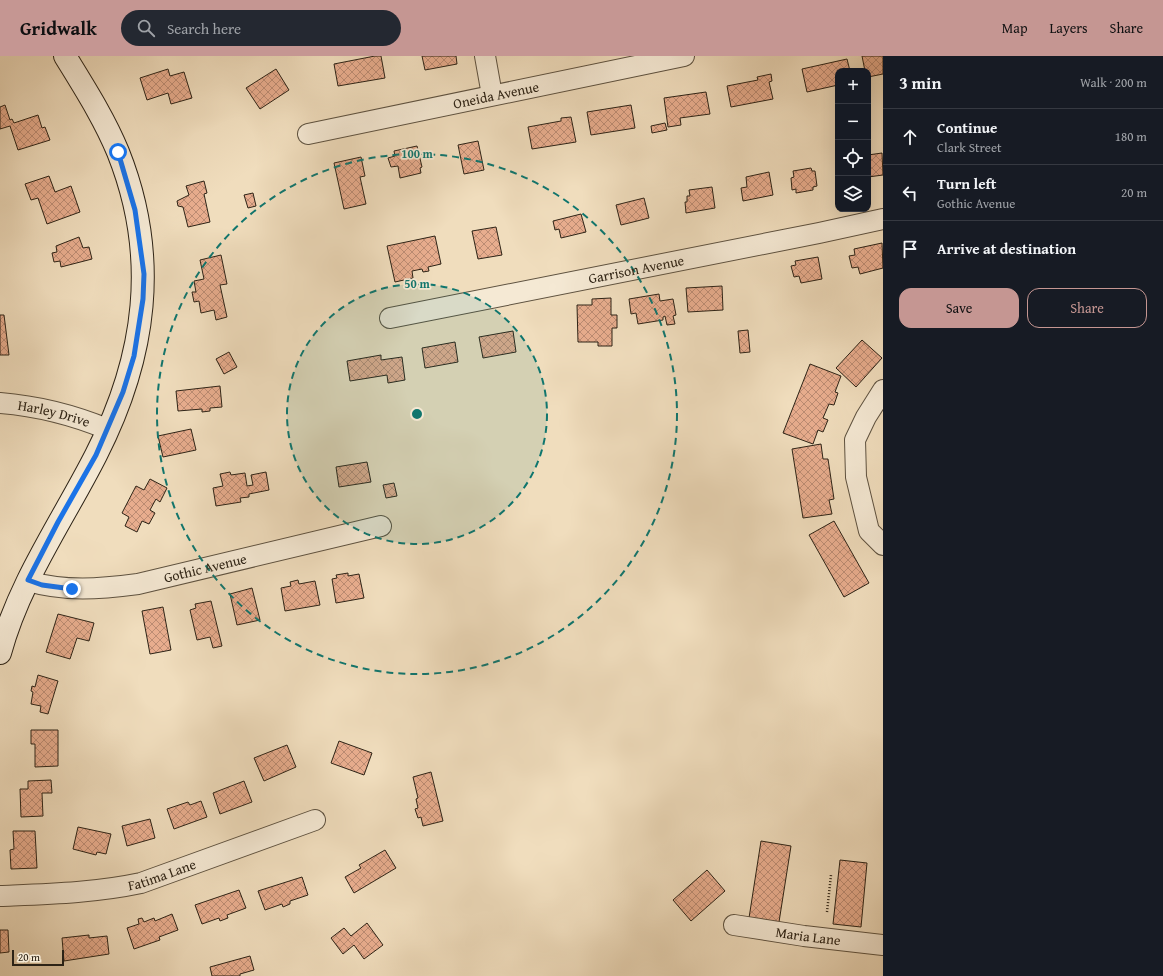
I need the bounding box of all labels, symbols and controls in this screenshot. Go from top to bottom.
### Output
search box [121,10,401,46]
text: Gridwalk [20,14,97,42]
icon: search [135,17,157,39]
text: Search here [167,18,241,39]
text: Map [1002,18,1028,38]
text: Layers [1050,18,1088,38]
text: Share [1110,18,1143,38]
map controls [835,68,871,212]
button: + [835,68,871,104]
text: 3 min [899,70,941,95]
text: Walk · 200 m [1080,73,1147,92]
street label: Oneida Avenue [451,76,541,114]
button: − [835,104,871,140]
text: Continue [937,117,998,138]
icon: ahead [899,126,921,148]
text: 180 m [1115,127,1147,146]
text: Clark Street [937,138,1002,157]
button: locate [835,140,871,176]
route start [109,143,127,161]
text: 100 m [401,145,434,162]
text: Turn left [937,173,996,194]
button: layers [835,176,871,212]
icon: left [899,182,921,204]
text: 20 m [1121,183,1147,202]
text: Gothic Avenue [937,194,1015,213]
icon: arrive [899,238,921,260]
text: Arrive at destination [937,238,1076,259]
street label: Garrison Avenue [587,250,686,288]
text: 50 m [404,275,430,292]
button: Save [899,288,1019,328]
button: Share [1027,288,1147,328]
street label: Harley Drive [17,395,93,432]
centre of rings [410,407,424,421]
street label: Gothic Avenue [162,548,249,588]
route end [63,580,81,598]
street label: Fatima Lane [126,854,199,895]
street label: Maria Lane [774,922,842,950]
scale bar [12,948,64,967]
text: 20 m [18,949,40,965]

